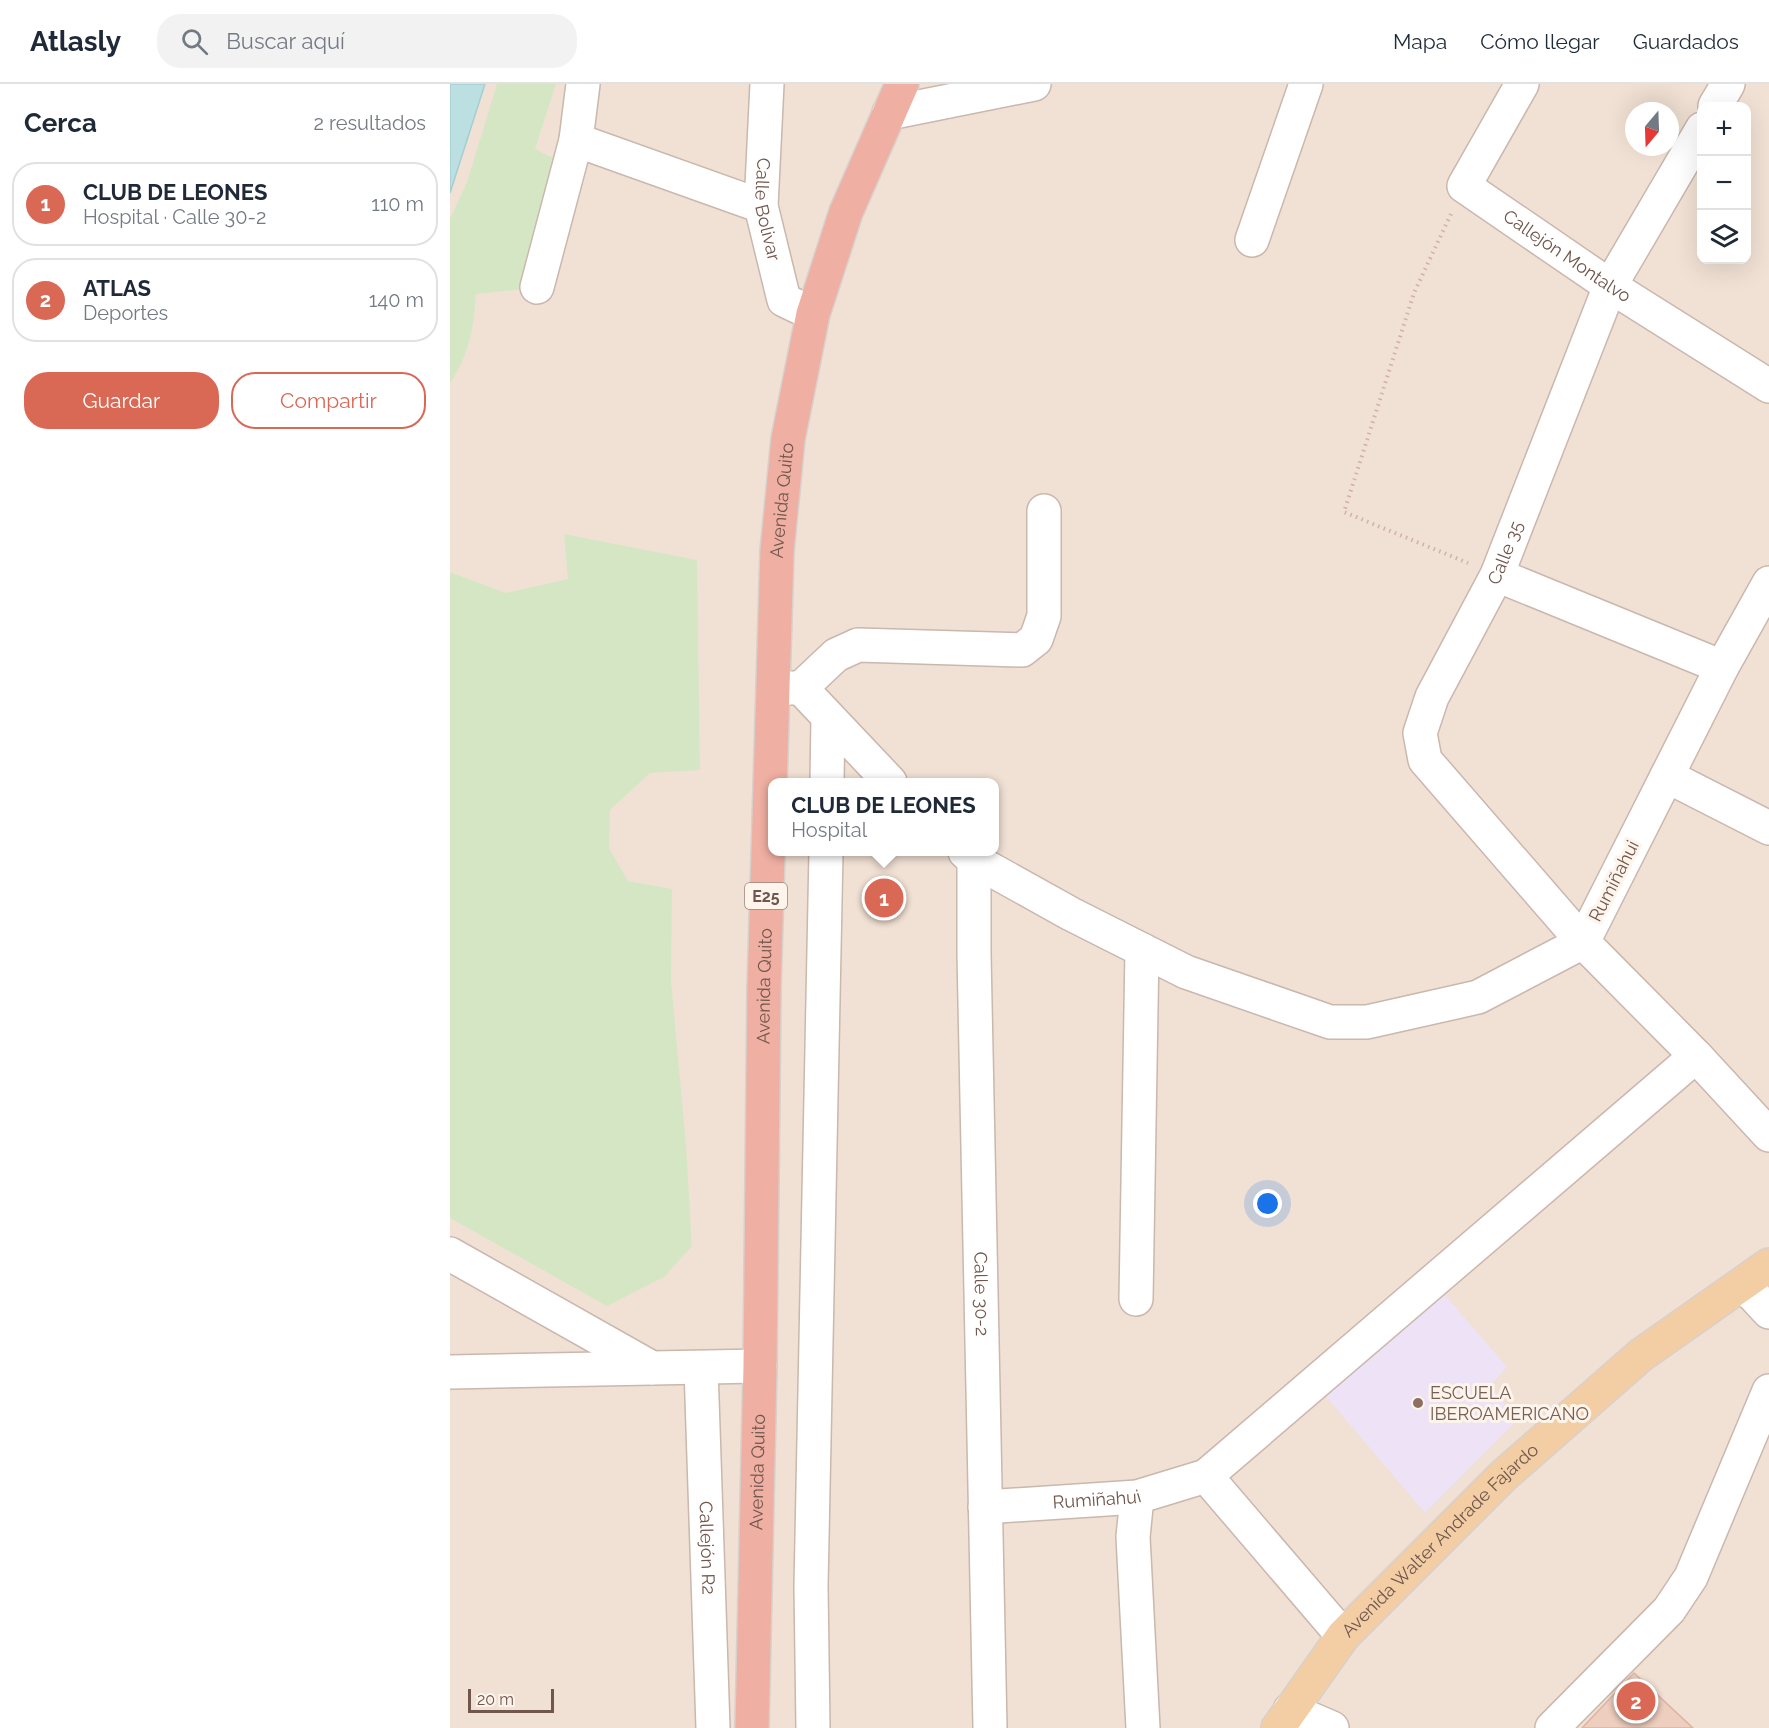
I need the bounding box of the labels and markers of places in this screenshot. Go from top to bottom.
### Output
pin: 1 [864,876,904,920]
place label: ESCUELA IBEROAMERICANO [1430,1382,1589,1424]
marker: ESCUELA IBEROAMERICANO [1411,1396,1425,1410]
pin: 2 [1616,1678,1656,1724]

